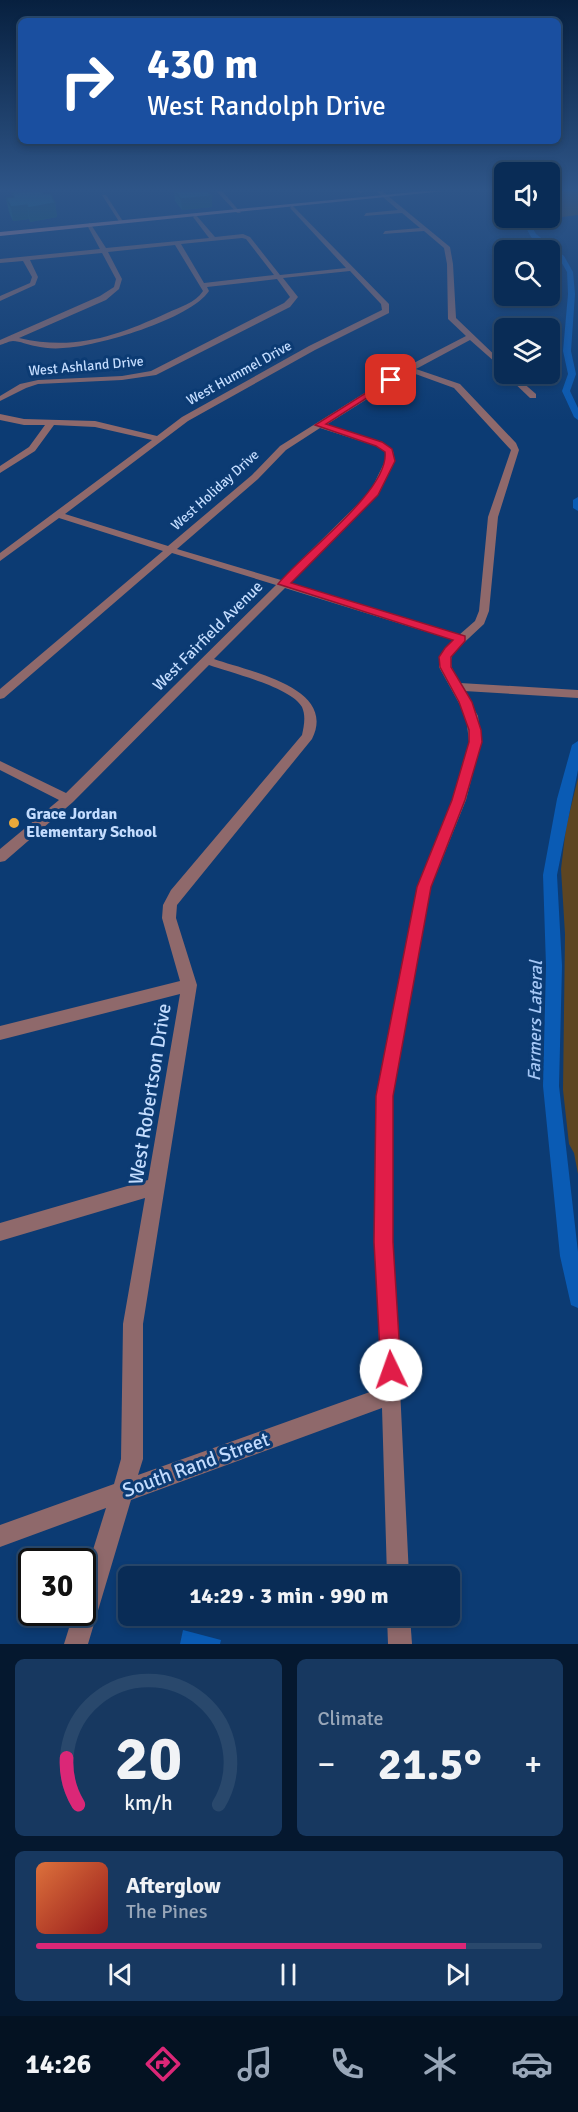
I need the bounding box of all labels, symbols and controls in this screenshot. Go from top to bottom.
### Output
text: 430 m [147,39,258,90]
icon: right [48,42,126,120]
text: West Randolph Drive [147,90,386,123]
map controls [494,162,560,384]
button: sound [494,162,560,228]
button: search [494,240,560,306]
button: layers [494,318,560,384]
street label: West Hummel Drive [184,337,294,409]
street label: West Ashland Drive [28,353,144,379]
pin [365,354,416,405]
icon: arrive [374,363,407,396]
street label: West Holiday Drive [168,446,262,534]
street label: West Fairfield Avenue [149,577,267,695]
place label: Grace Jordan Elementary School [26,804,157,842]
marker: Grace Jordan Elementary School [7,816,21,830]
water label: Farmers Lateral [523,959,547,1081]
street label: West Robertson Drive [123,1002,177,1186]
position arrow [359,1338,423,1402]
street label: South Rand Street [119,1427,273,1503]
speed limit sign: 30 [18,1548,96,1626]
text: 14:29 · 3 min · 990 m [189,1582,389,1609]
text: Climate [318,1706,383,1731]
text: 20 [115,1720,182,1797]
text: 21.5° [378,1737,482,1792]
text: − [318,1744,335,1785]
text: + [524,1744,542,1785]
text: km/h [124,1790,173,1816]
text: Afterglow [126,1872,221,1899]
text: The Pines [126,1899,208,1924]
icon: previous [104,1958,137,1991]
icon: pause [272,1958,305,1991]
icon: next [441,1958,474,1991]
icon: directions [142,2043,184,2085]
icon: music [234,2043,276,2085]
icon: phone [326,2043,368,2085]
icon: climate [419,2043,461,2085]
icon: car [511,2043,553,2085]
text: 14:26 [25,2048,91,2081]

